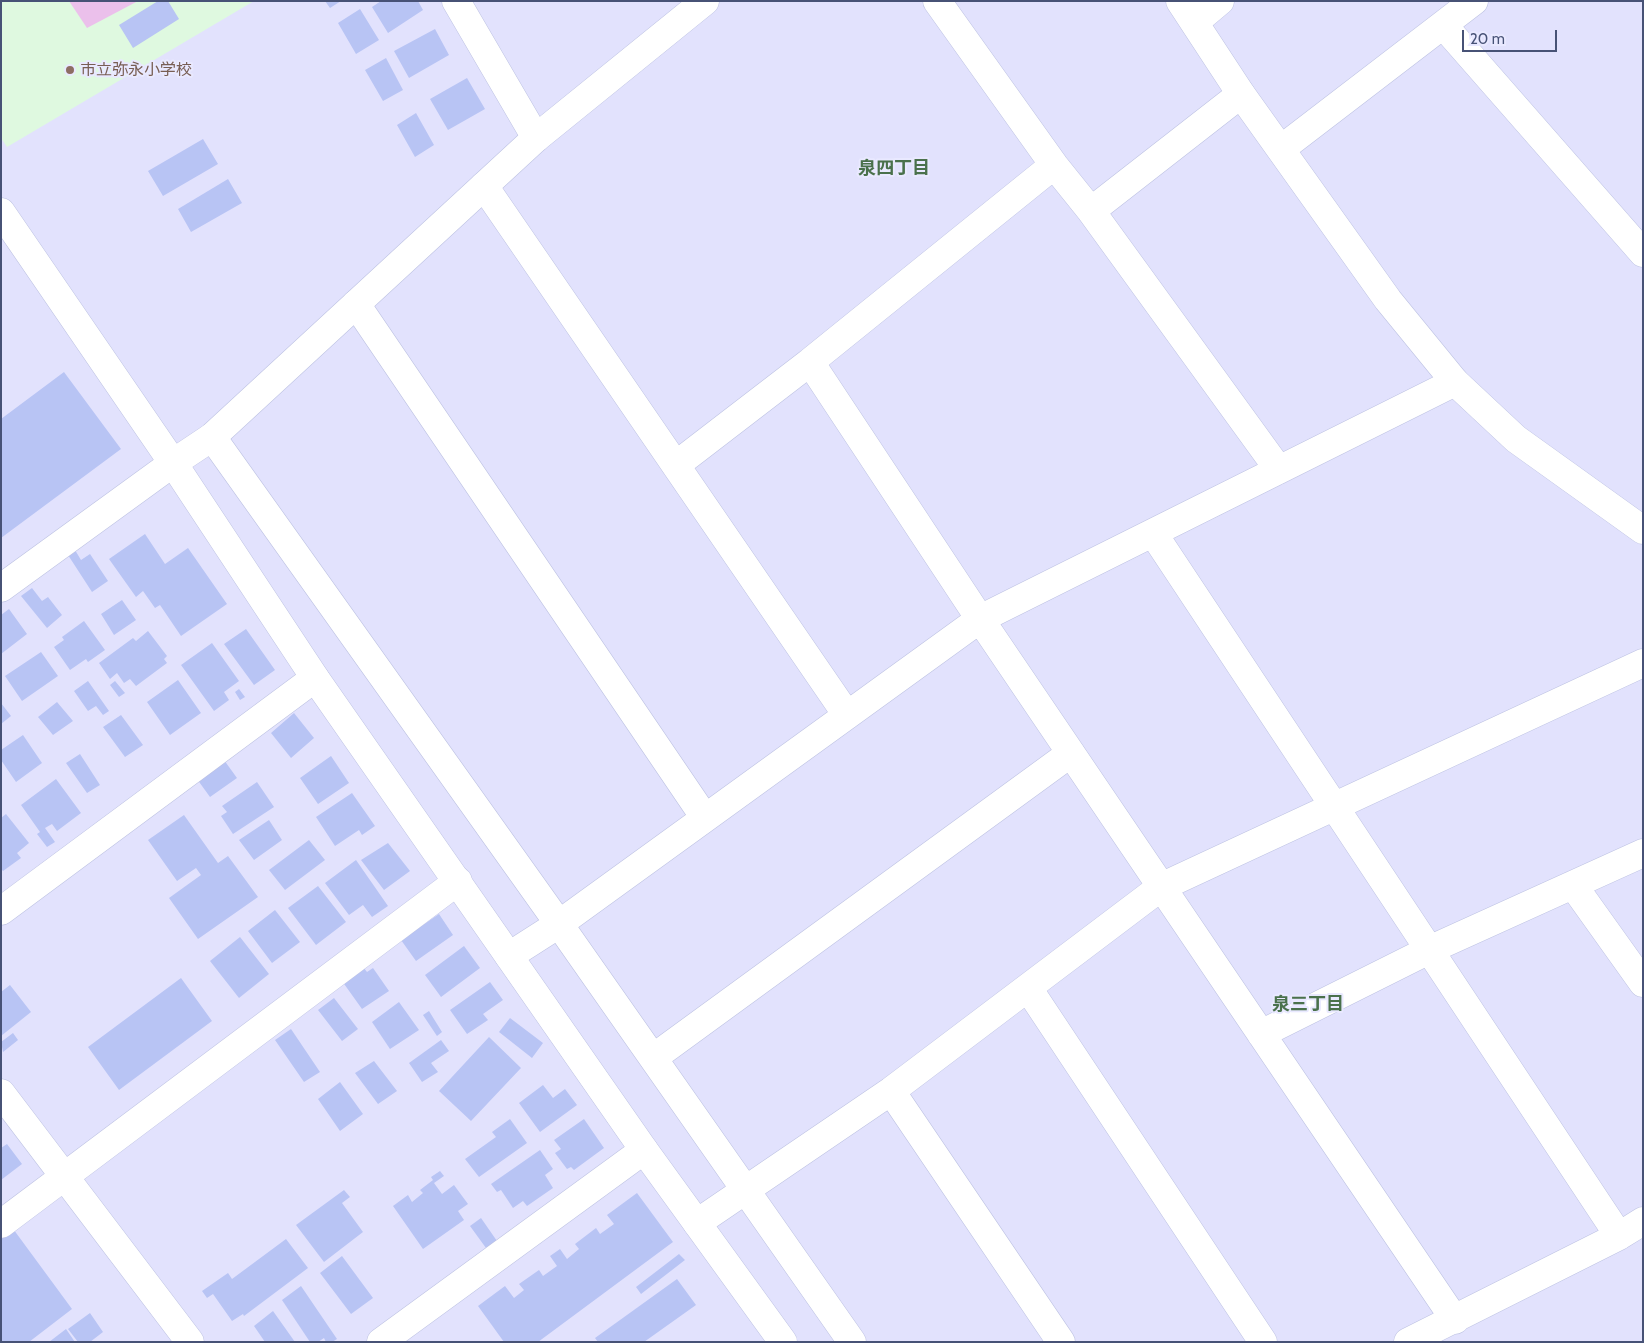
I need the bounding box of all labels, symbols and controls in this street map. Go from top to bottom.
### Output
scale bar [1464,20,1559,52]
text: 20 m [1470,30,1505,48]
place label: 市立弥永小学校 [80,60,192,80]
marker: 市立弥永小学校 [64,64,76,76]
district label: 泉四丁目 [858,158,930,180]
district label: 泉三丁目 [1272,994,1344,1016]

